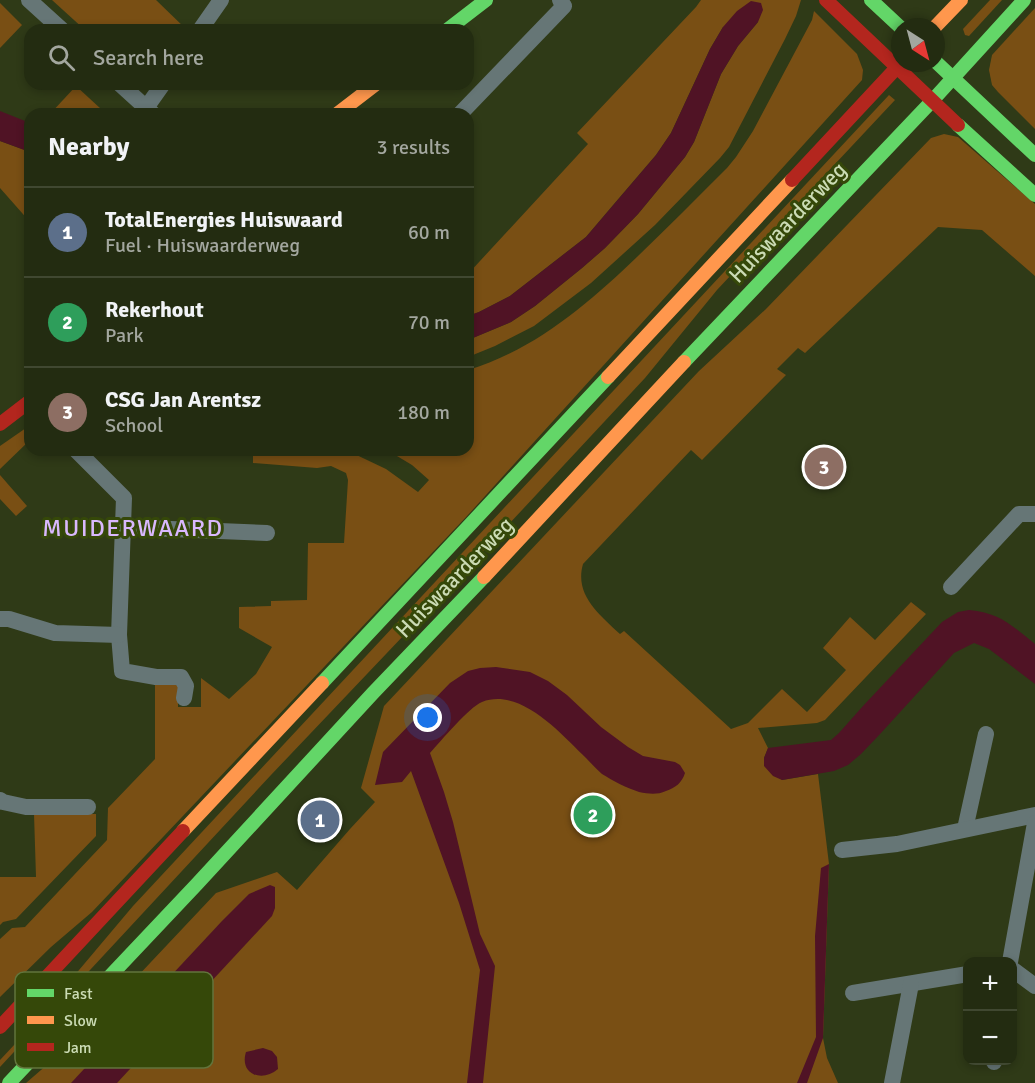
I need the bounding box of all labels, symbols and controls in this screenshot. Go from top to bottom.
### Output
north arrow [891,18,945,72]
search box [24,24,474,90]
icon: search [45,41,78,74]
text: Search here [93,44,204,71]
text: Nearby [48,131,129,163]
text: 3 results [377,135,450,160]
street label: Huiswaarderweg [723,156,852,288]
text: TotalEnergies Huiswaard [105,206,343,233]
text: 1 [62,220,73,245]
text: 60 m [408,220,450,245]
text: Fuel · Huiswaarderweg [105,233,300,258]
text: Rekerhout [105,296,204,323]
text: 2 [62,310,73,335]
text: 70 m [408,310,450,335]
text: Park [105,323,143,348]
text: CSG Jan Arentsz [105,386,261,413]
text: 3 [62,400,73,425]
text: 180 m [397,400,450,425]
text: School [105,413,163,438]
pin: 3 [804,444,844,490]
street label: Huiswaarderweg [390,511,519,643]
district label: MUIDERWAARD [42,513,224,543]
your location [413,703,442,732]
pin: 2 [574,792,612,838]
pin: 1 [300,798,340,842]
map controls [963,957,1017,1065]
button: + [963,957,1017,1011]
legend [15,972,213,1068]
text: Fast [64,984,93,1004]
text: Slow [64,1011,98,1031]
button: − [963,1011,1017,1065]
text: Jam [64,1038,92,1058]

